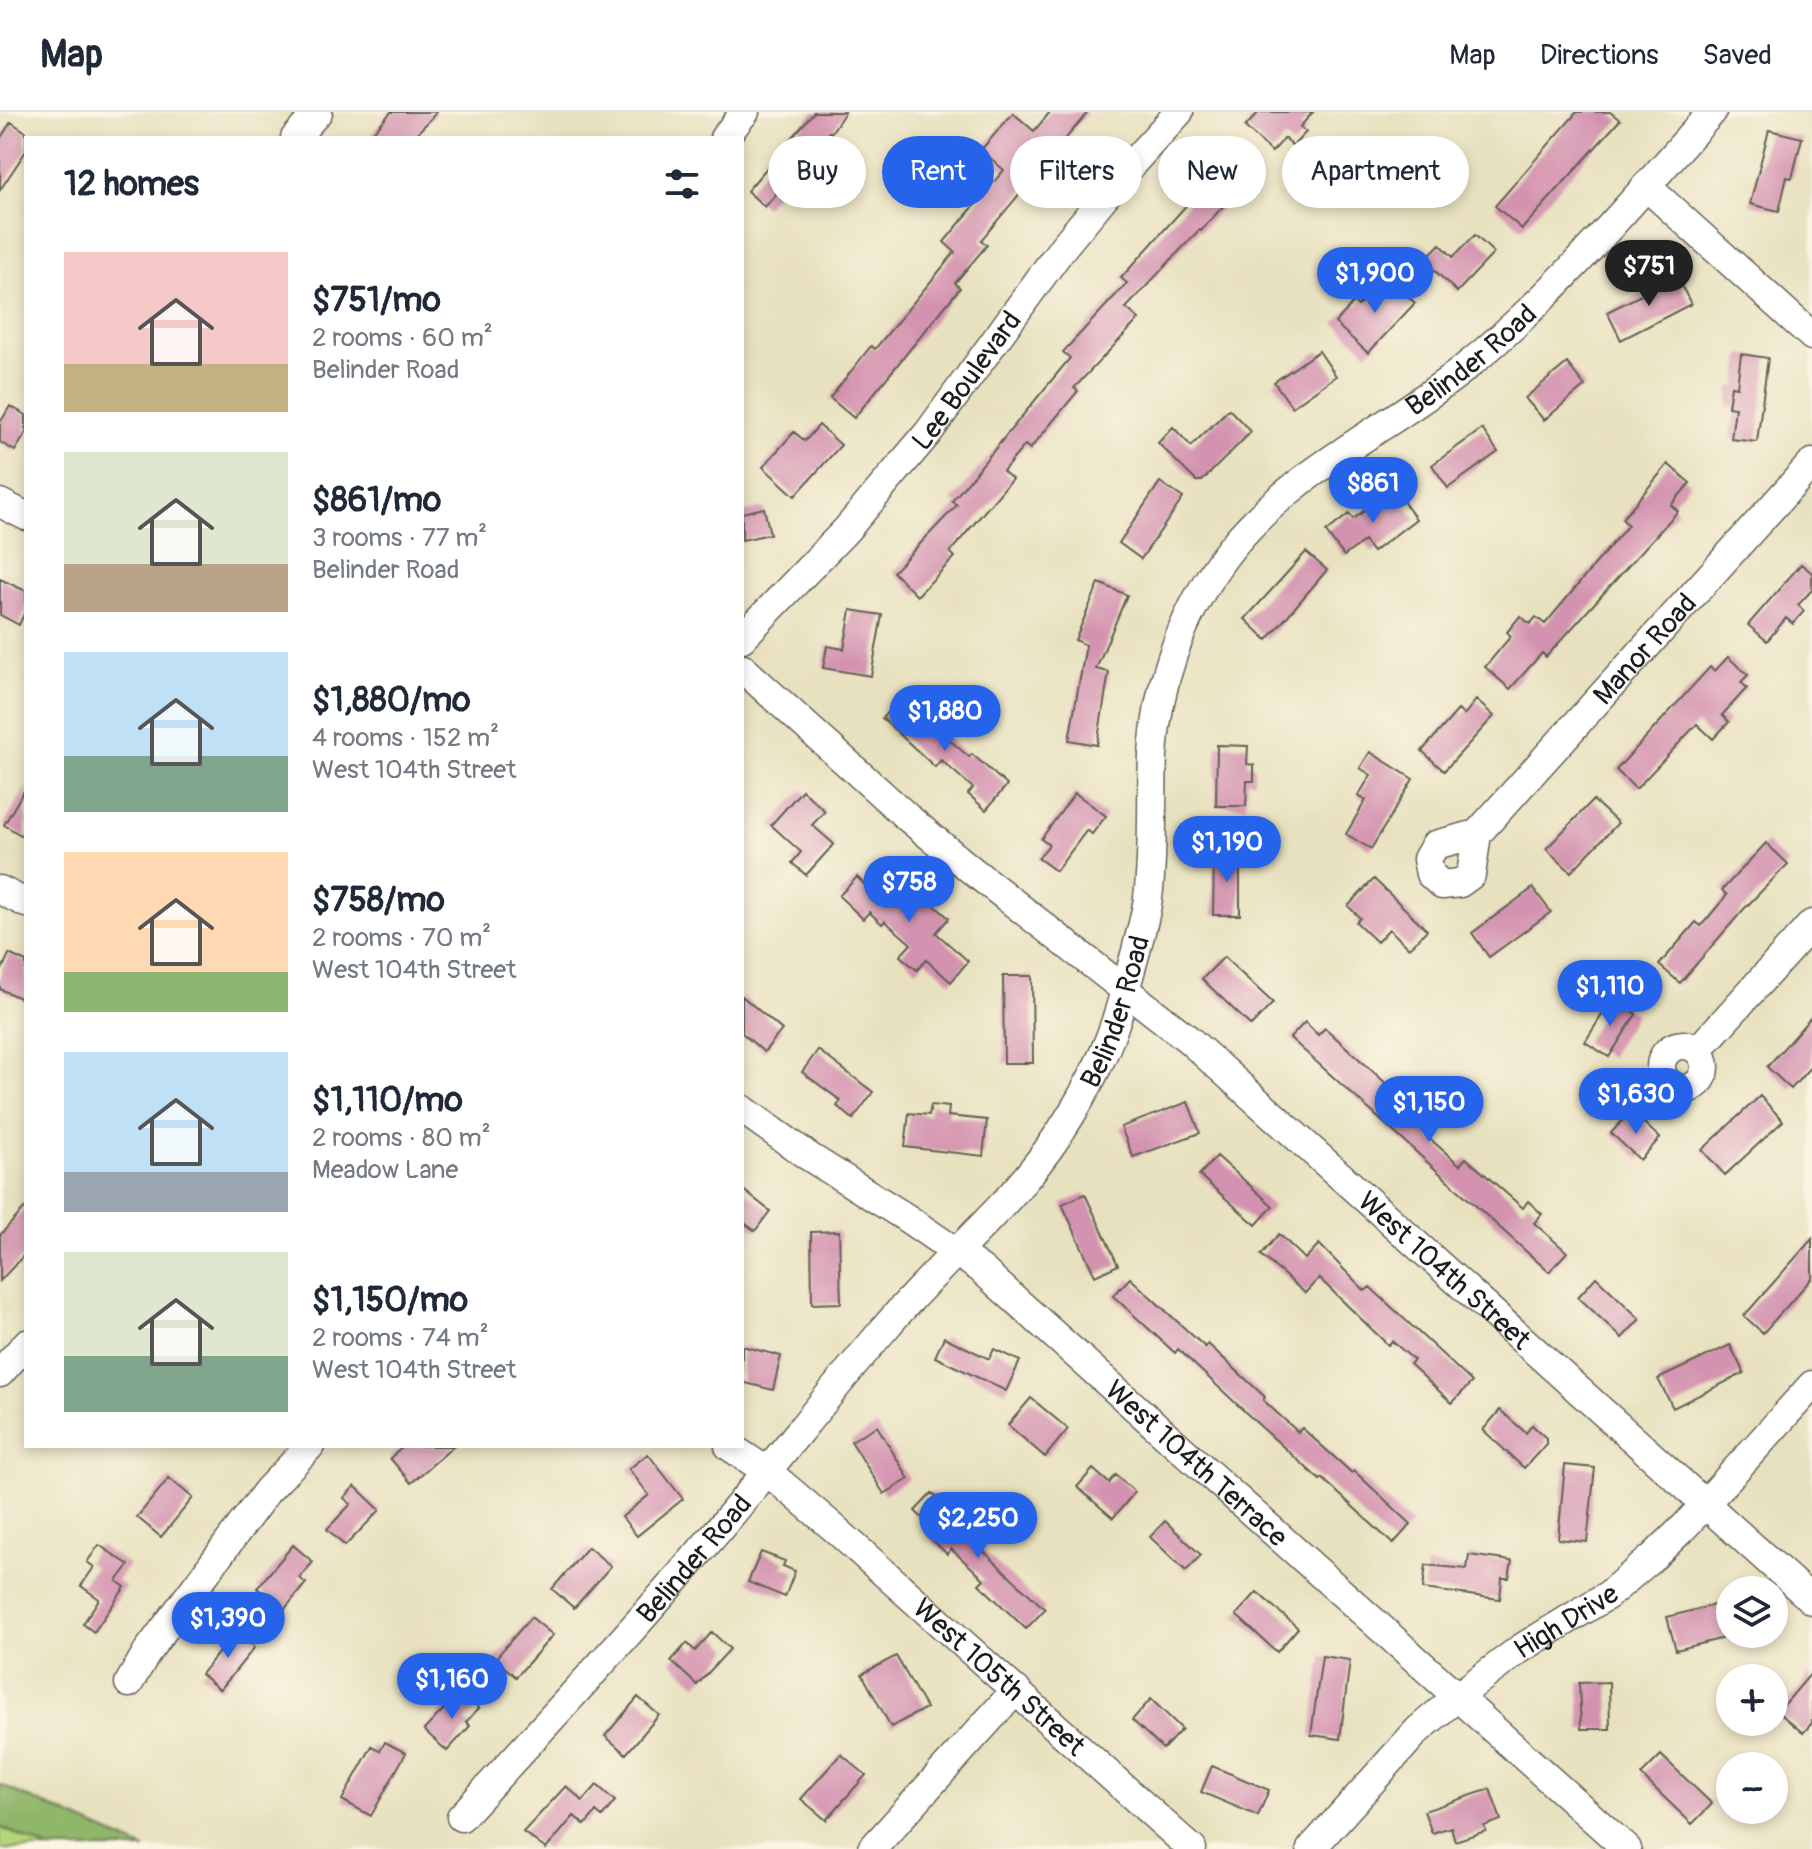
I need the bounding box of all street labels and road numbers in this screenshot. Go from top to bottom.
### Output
street label: Belinder Road [1399,297,1545,425]
street label: Lee Boulevard [905,305,1030,458]
street label: Manor Road [1586,587,1705,713]
street label: Belinder Road [1073,932,1158,1094]
street label: West 104th Street [1350,1184,1538,1358]
street label: West 104th Terrace [1098,1373,1295,1555]
street label: Belinder Road [630,1488,760,1631]
street label: High Drive [1508,1577,1627,1667]
street label: West 105th Street [905,1591,1093,1764]

